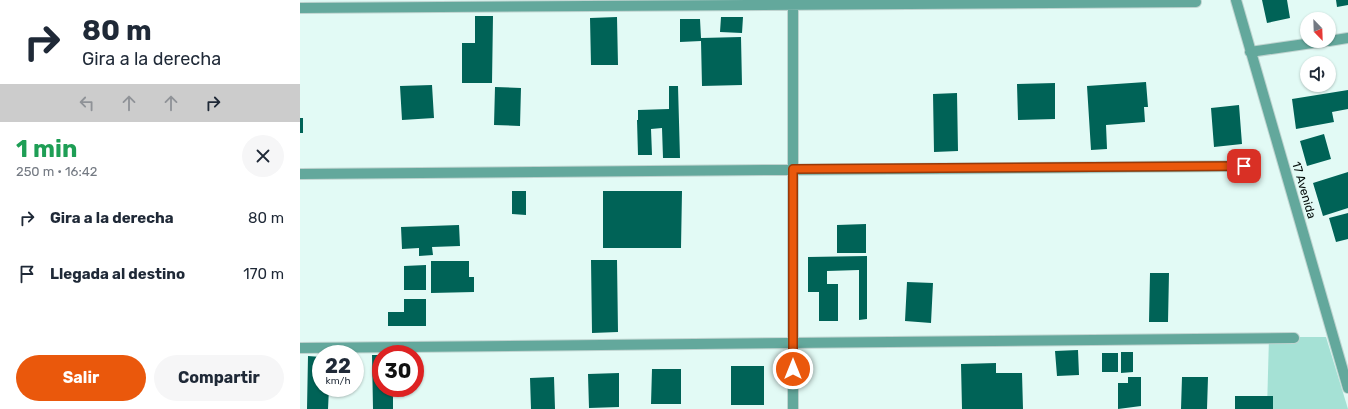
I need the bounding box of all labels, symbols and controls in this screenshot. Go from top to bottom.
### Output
north arrow [1300,12,1336,48]
map controls [1300,12,1336,92]
text: 80 m [82,14,152,47]
icon: right [16,16,68,68]
text: Gira a la derecha [82,48,221,70]
button: sound [1300,56,1336,92]
icon: left [76,92,98,114]
icon: ahead [118,92,140,114]
icon: ahead [160,92,182,114]
icon: right [202,92,224,114]
text: 1 min [16,135,77,163]
button: close [242,135,284,177]
pin [1227,149,1261,183]
icon: arrive [1233,155,1255,177]
street label: 17 Avenida [1289,160,1319,220]
text: 250 m · 16:42 [16,164,97,179]
icon: right [16,207,38,229]
text: Gira a la derecha [50,209,174,227]
text: 80 m [248,209,284,227]
icon: arrive [16,263,38,285]
text: Llegada al destino [50,265,185,283]
text: 170 m [243,265,284,283]
speed limit sign: 30 [372,345,424,397]
position arrow [772,348,814,390]
text: 22 [325,354,351,378]
button: Salir [16,355,146,401]
button: Compartir [154,355,284,401]
text: km/h [326,375,350,387]

